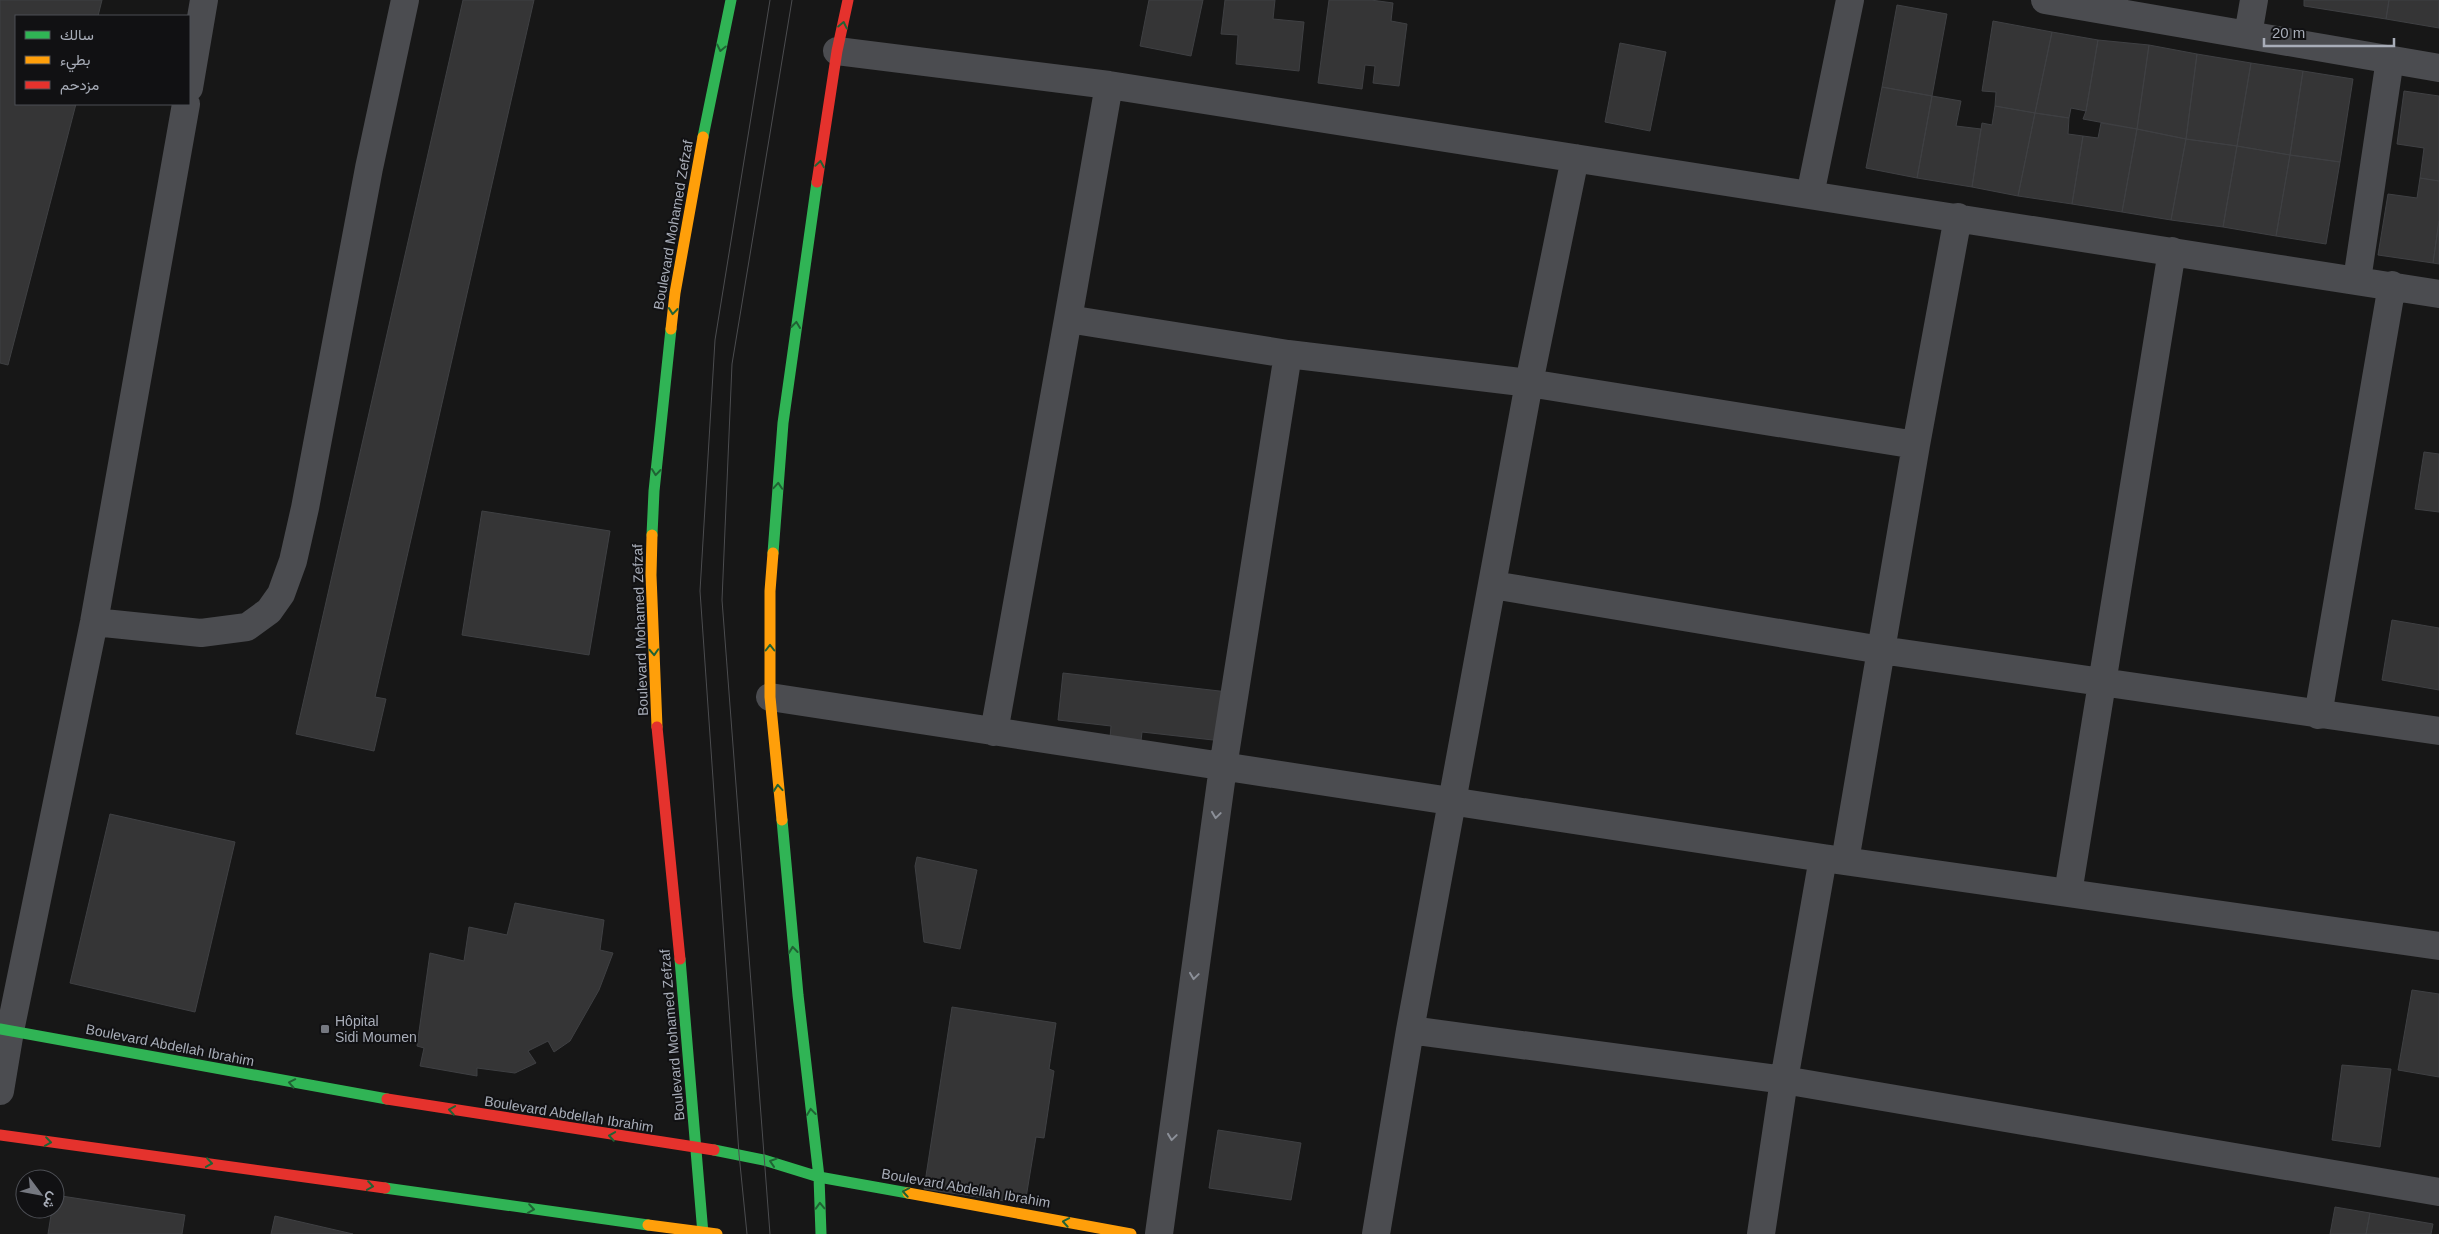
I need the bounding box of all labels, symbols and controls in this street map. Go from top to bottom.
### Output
legend [15,15,190,105]
scale bar [2264,15,2394,47]
one-way arrow [837,21,847,30]
text: 20 m [2272,24,2305,41]
text: سالك [60,26,94,43]
one-way arrow [716,43,727,52]
text: بطيء [60,51,90,73]
text: مزدحم [60,76,99,95]
street label: Boulevard Mohamed Zefzaf [650,139,696,311]
one-way arrow [814,160,824,168]
one-way arrow [668,307,679,315]
one-way arrow [790,320,801,328]
one-way arrow [651,469,662,477]
one-way arrow [772,482,783,490]
street label: Boulevard Mohamed Zefzaf [629,544,651,716]
one-way arrow [765,644,775,652]
one-way arrow [649,648,660,656]
one-way arrow [773,784,784,792]
one-way arrow [1211,812,1222,820]
one-way arrow [788,946,799,954]
street label: Boulevard Mohamed Zefzaf [657,949,687,1121]
one-way arrow [1190,972,1200,981]
place label: Hôpital Sidi Moumen [335,1013,417,1045]
street label: Boulevard Abdellah Ibrahim [84,1021,256,1069]
marker: Hôpital Sidi Moumen [319,1023,331,1035]
one-way arrow [287,1079,296,1089]
street label: Boulevard Abdellah Ibrahim [483,1093,655,1135]
one-way arrow [448,1105,456,1116]
one-way arrow [806,1107,817,1115]
one-way arrow [608,1131,617,1141]
one-way arrow [1168,1133,1178,1142]
one-way arrow [45,1136,53,1147]
one-way arrow [205,1158,214,1168]
one-way arrow [769,1158,777,1168]
street label: Boulevard Abdellah Ibrahim [880,1165,1052,1211]
north arrow [15,1169,65,1219]
one-way arrow [367,1180,375,1191]
one-way arrow [901,1188,910,1198]
text: ش [39,1189,62,1212]
one-way arrow [815,1201,825,1209]
one-way arrow [527,1203,536,1213]
one-way arrow [1061,1217,1070,1227]

